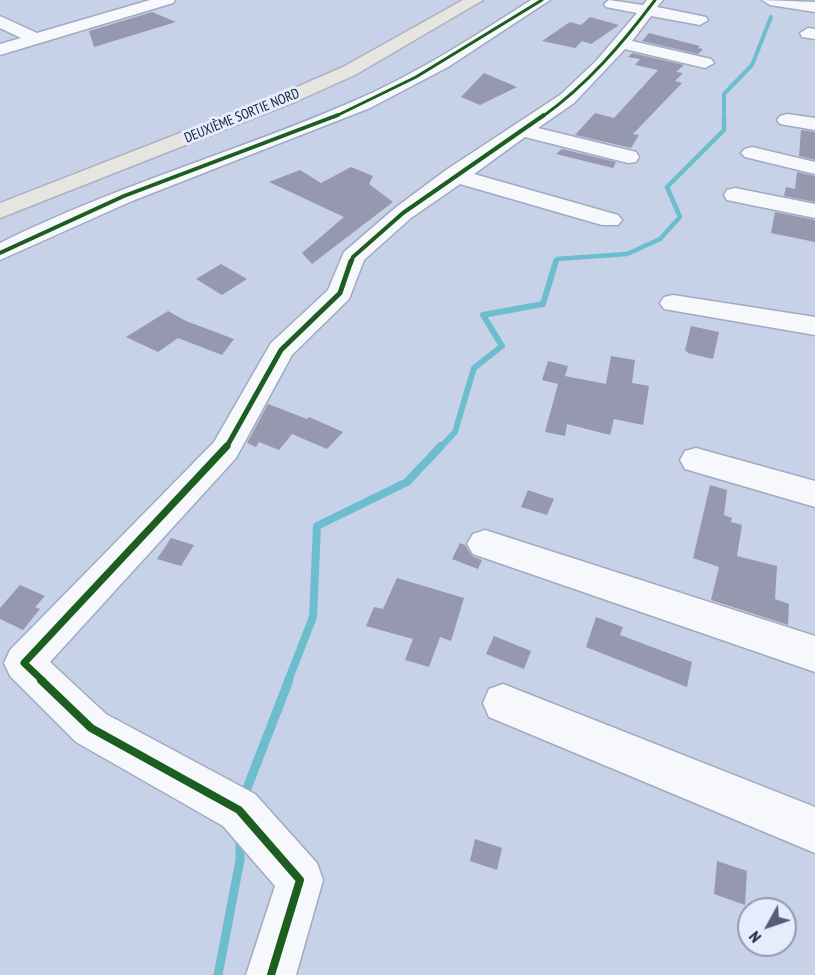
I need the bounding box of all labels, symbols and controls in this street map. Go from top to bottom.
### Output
street label: DEUXIÈME SORTIE NORD [182,85,302,147]
north arrow [737,897,797,957]
text: N [744,928,765,947]

